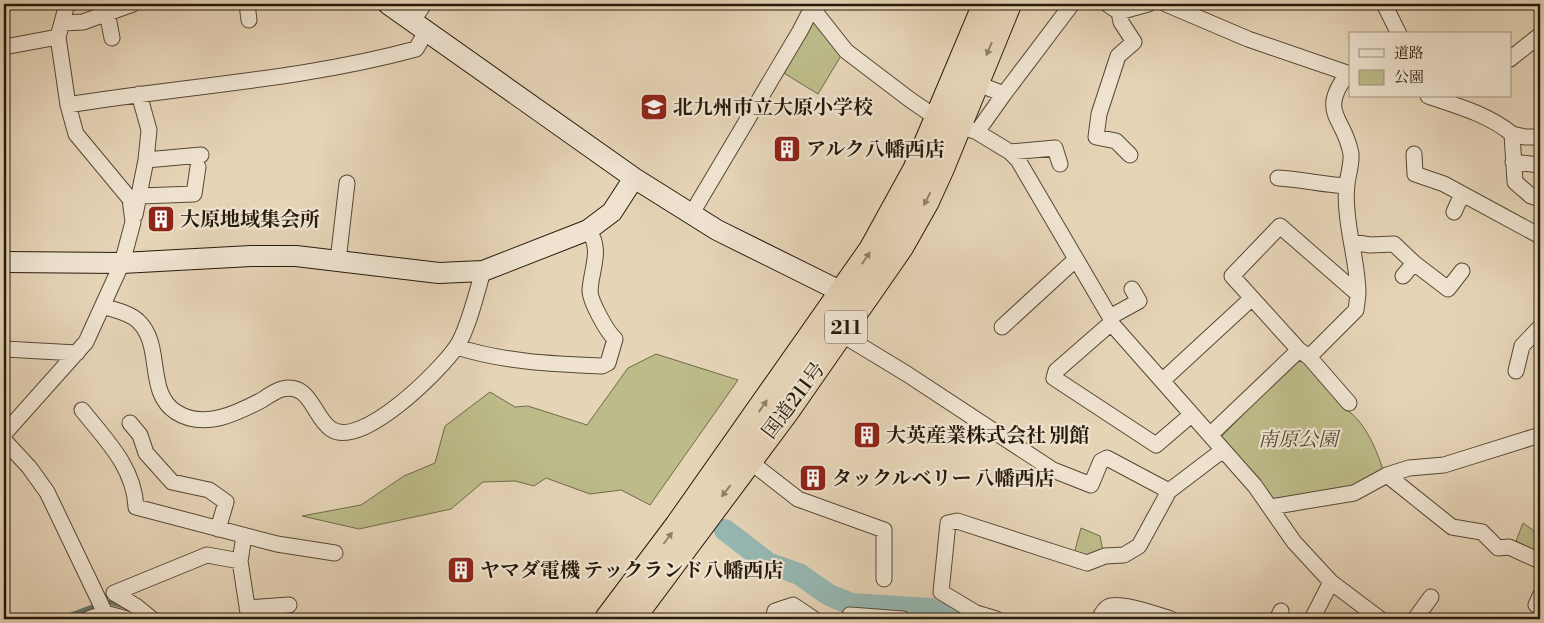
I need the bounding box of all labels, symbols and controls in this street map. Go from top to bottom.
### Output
legend [1349,32,1512,98]
one-way arrow [985,42,993,56]
text: 道路 [1394,44,1424,63]
text: 公園 [1394,68,1424,87]
school or university icon: 北九州市立大原小学校 [639,92,669,122]
place label: 北九州市立大原小学校 [673,96,873,121]
building icon: アルク八幡西店 [772,134,802,164]
place label: アルク八幡西店 [806,138,945,163]
one-way arrow [923,192,931,206]
building icon: 大原地域集会所 [146,204,176,234]
place label: 大原地域集会所 [180,208,320,233]
one-way arrow [861,252,871,265]
road number: 211 [825,311,867,344]
street label: 国道211号 [757,358,831,444]
one-way arrow [758,399,768,413]
building icon: 大英産業株式会社 別館 [852,420,882,450]
place label: 大英産業株式会社 別館 [886,424,1089,449]
park label: 南原公園 [1258,428,1341,453]
building icon: タックルベリー 八幡西店 [798,463,828,493]
place label: タックルベリー 八幡西店 [832,467,1055,492]
one-way arrow [720,484,731,497]
one-way arrow [663,532,674,545]
building icon: ヤマダ電機 テックランド八幡西店 [446,555,476,585]
place label: ヤマダ電機 テックランド八幡西店 [480,559,783,584]

